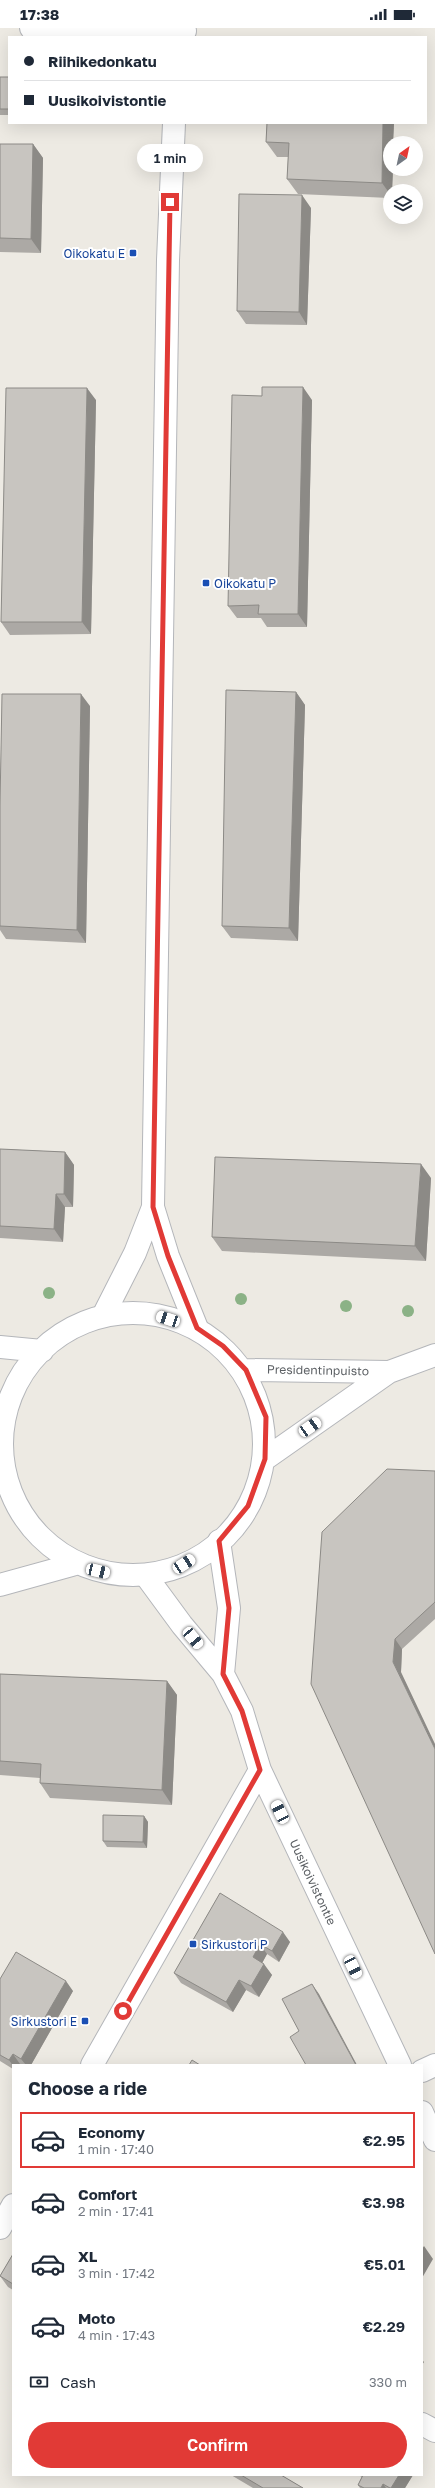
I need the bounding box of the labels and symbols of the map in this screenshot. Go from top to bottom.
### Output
north arrow [383,136,423,176]
callout: 1 min [137,144,203,172]
route end [161,193,179,211]
place label: Oikokatu E [63,246,125,261]
marker: Oikokatu E [128,248,138,258]
place label: Oikokatu P [214,576,276,591]
marker: Oikokatu P [201,578,211,588]
car [155,1310,181,1328]
street label: Presidentinpuisto [267,1362,369,1378]
car [297,1415,323,1439]
car [171,1552,197,1576]
car [85,1562,111,1580]
car [181,1625,205,1651]
car [269,1799,291,1825]
street label: Uusikoivistontie [287,1837,339,1927]
place label: Sirkustori P [201,1937,268,1952]
marker: Sirkustori P [188,1939,198,1949]
car [342,1954,364,1980]
route start [114,2002,132,2020]
place label: Sirkustori E [11,2014,77,2029]
marker: Sirkustori E [80,2016,90,2026]

